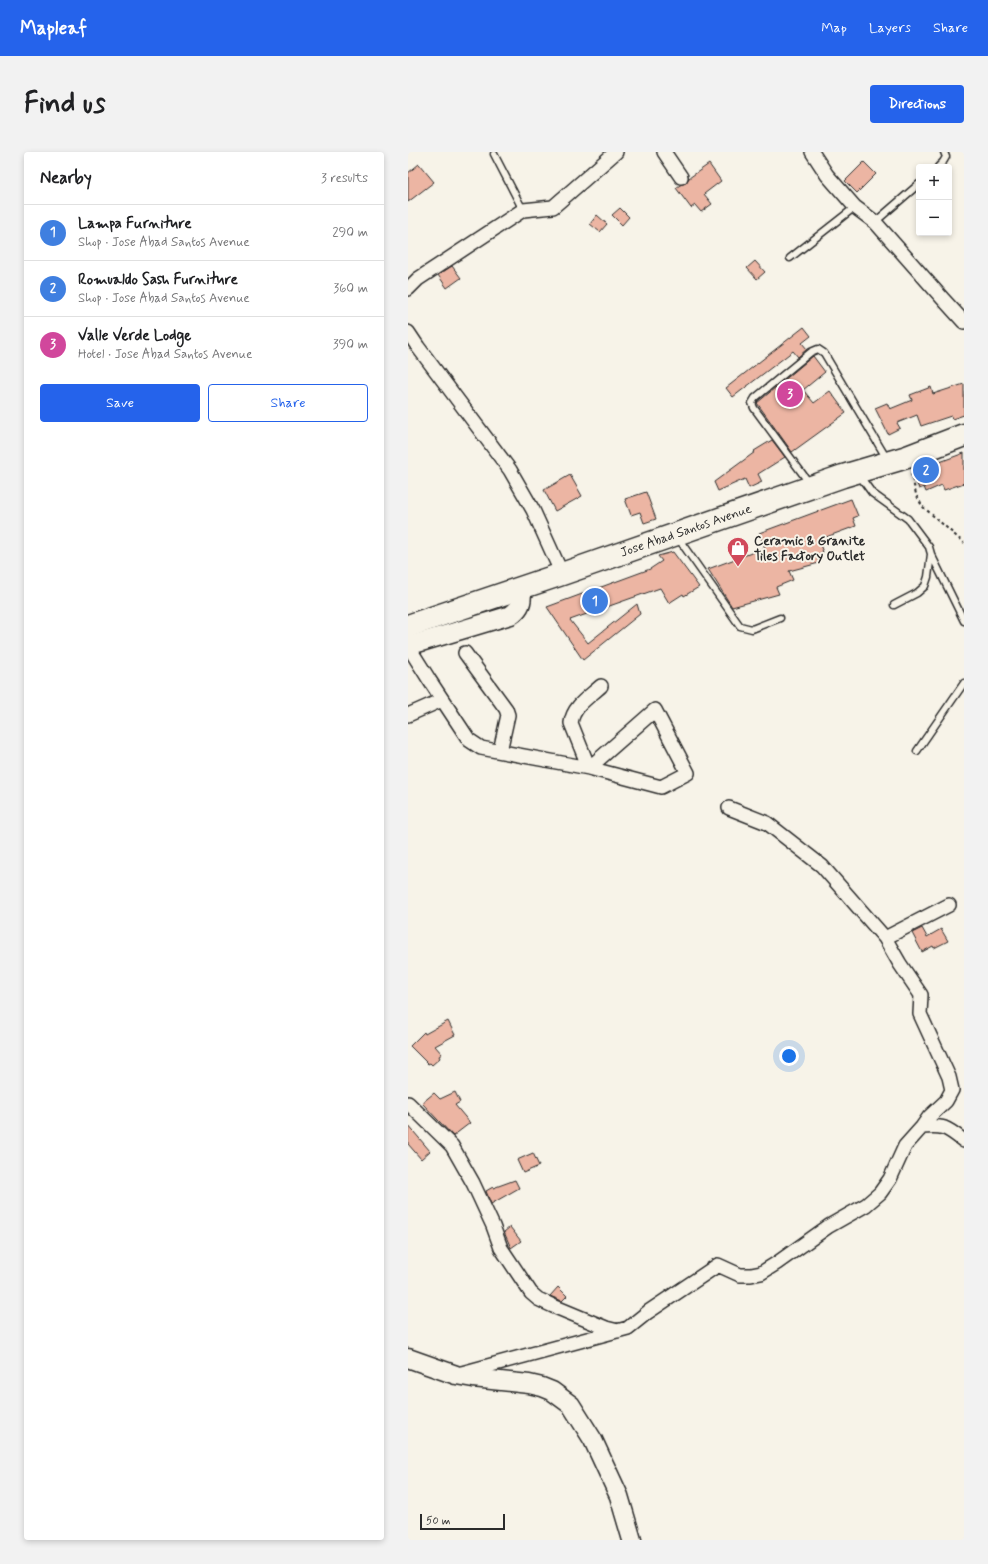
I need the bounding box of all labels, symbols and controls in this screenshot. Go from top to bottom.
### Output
text: Mapleaf [20,16,87,41]
text: Map [821,19,847,37]
text: Layers [869,19,911,37]
text: Share [933,19,968,37]
button: Directions [870,85,964,123]
text: Find us [24,86,105,123]
map controls [916,164,952,236]
button: + [916,164,952,200]
text: Nearby [40,167,92,189]
text: 3 results [321,170,368,187]
button: − [916,200,952,236]
text: Lampa Furniture [78,214,192,234]
text: 1 [50,224,56,241]
text: 290 m [332,224,368,241]
text: Shop · Jose Abad Santos Avenue [78,234,250,251]
text: Romualdo Sash Furniture [78,270,238,290]
text: 2 [50,280,56,297]
text: 360 m [333,280,368,297]
text: Shop · Jose Abad Santos Avenue [78,290,250,307]
text: Valle Verde Lodge [78,326,191,346]
text: 3 [50,336,56,353]
text: 390 m [333,336,368,353]
text: Hotel · Jose Abad Santos Avenue [78,346,252,363]
pin: 3 [777,379,803,409]
button: Save [40,384,200,422]
button: Share [208,384,368,422]
pin: 2 [913,455,939,485]
street label: Jose Abad Santos Avenue [618,501,754,561]
place label: Ceramic & Granite Tiles Factory Outlet [754,533,866,565]
shop icon: Ceramic & Granite Tiles Factory Outlet [725,535,751,568]
pin: 1 [582,586,608,616]
your location [779,1046,799,1066]
scale bar [420,1512,505,1531]
text: 50 m [426,1514,451,1528]

